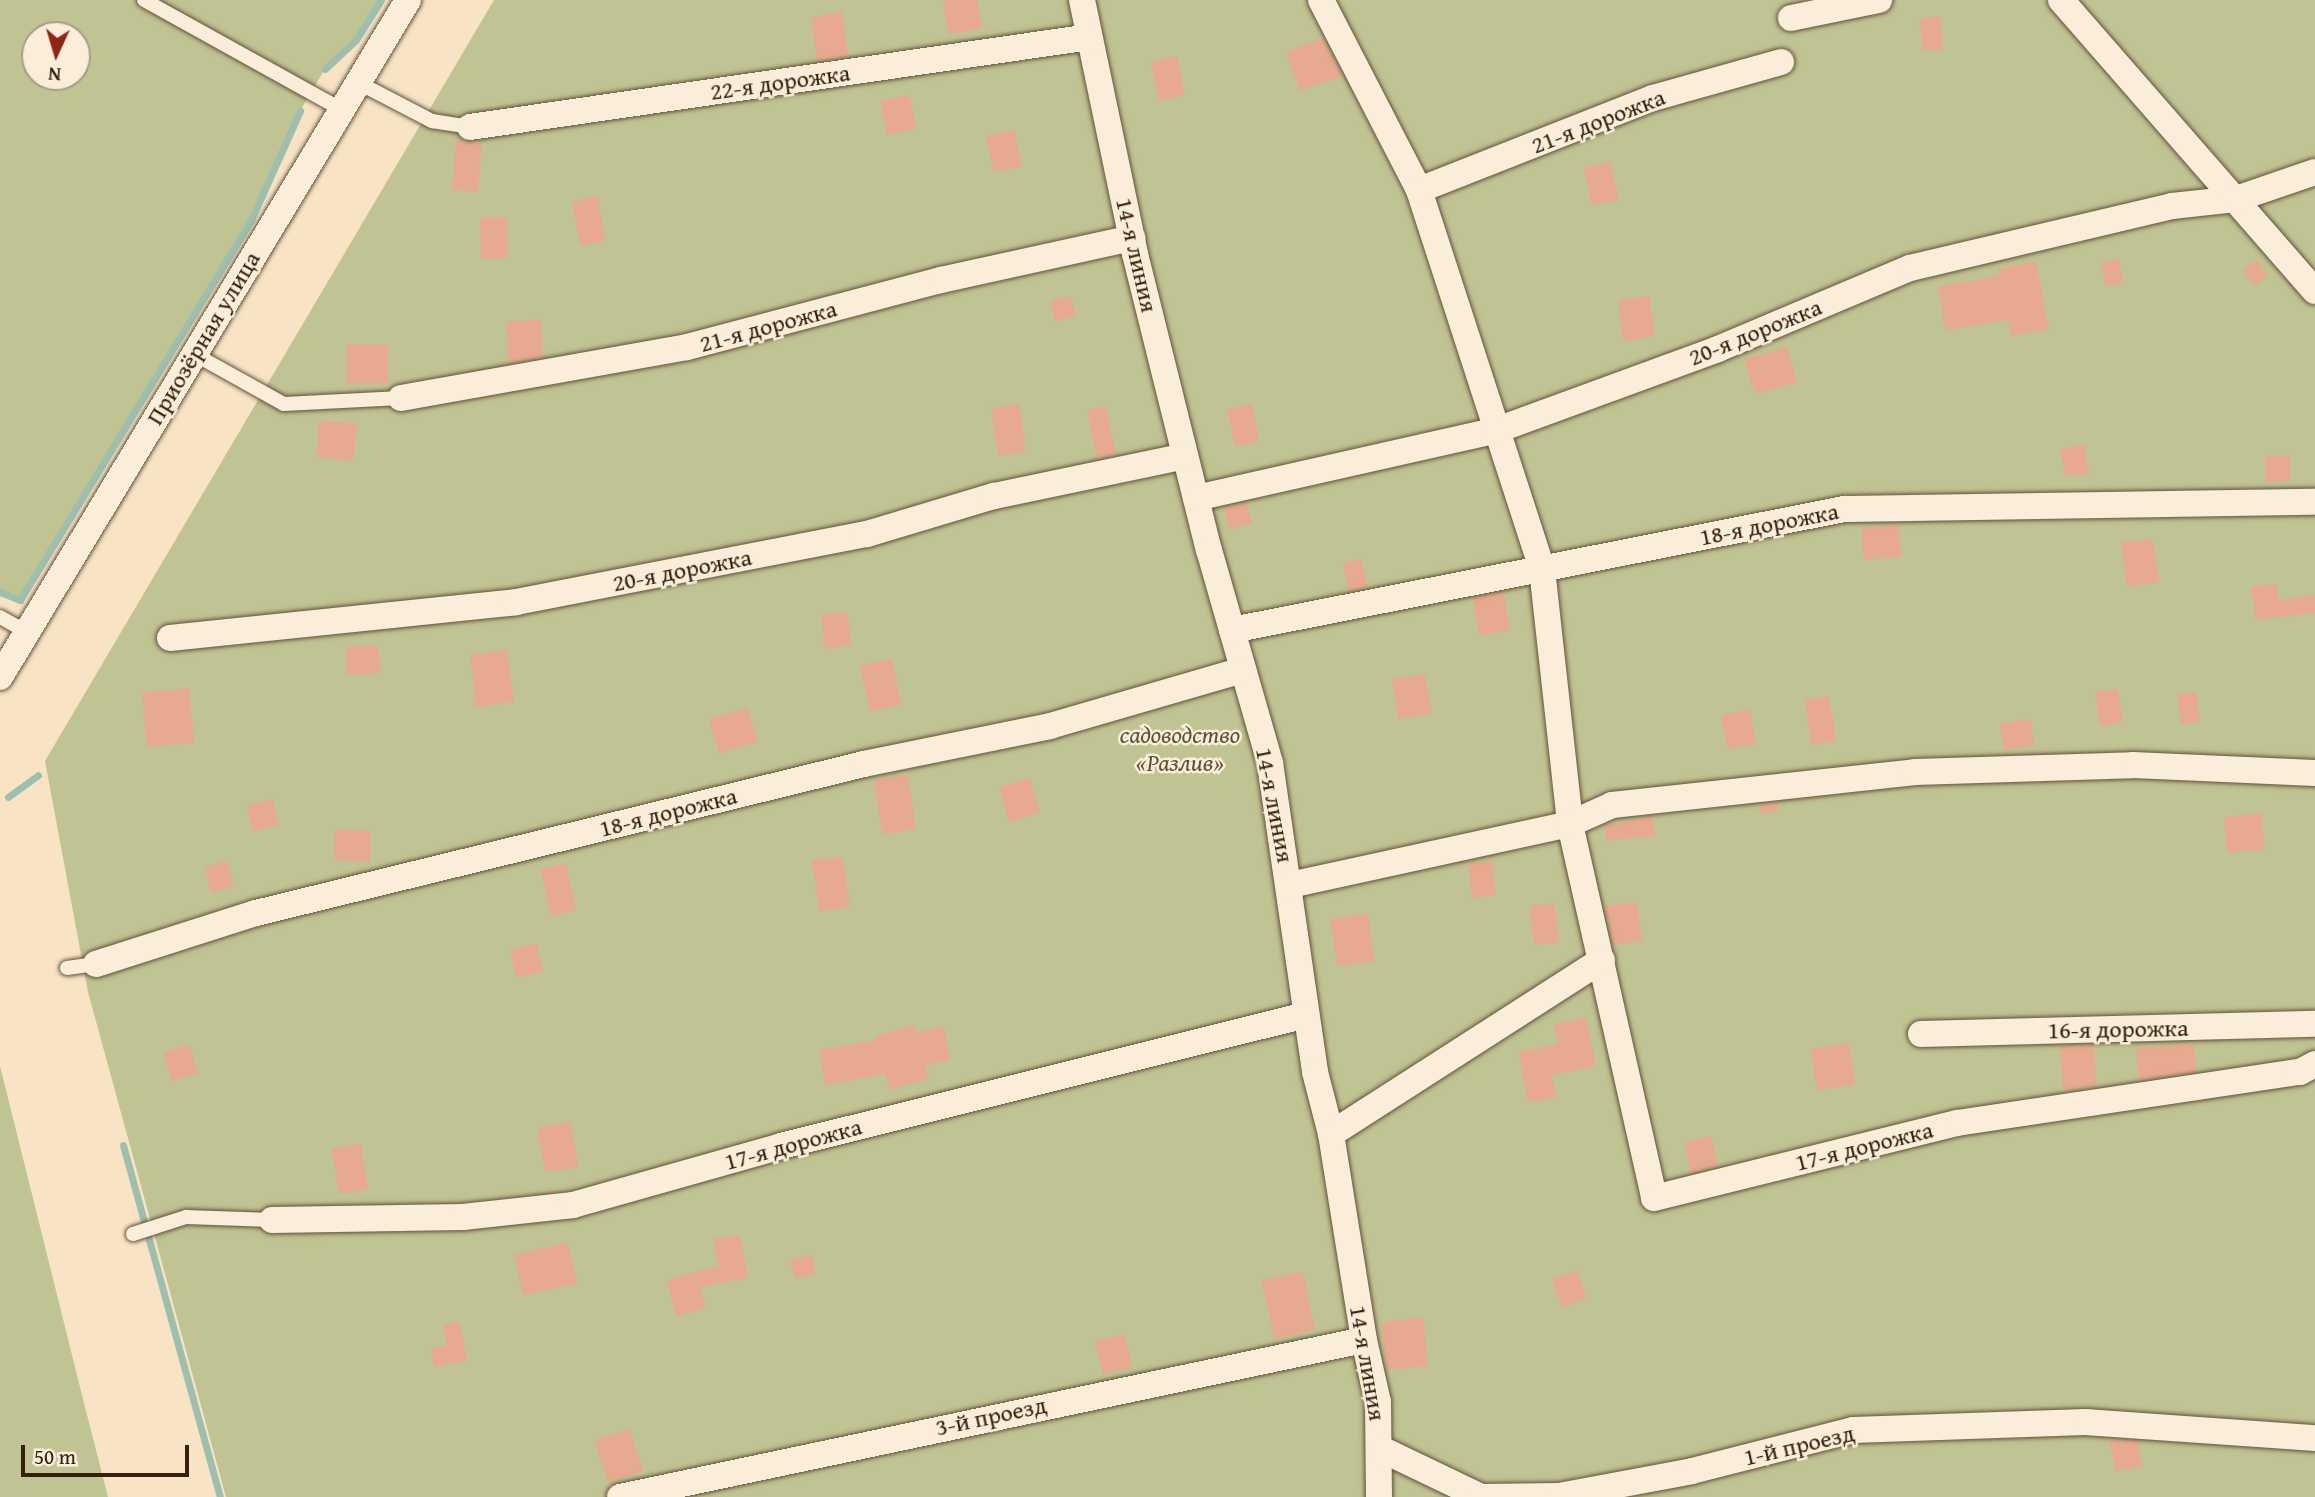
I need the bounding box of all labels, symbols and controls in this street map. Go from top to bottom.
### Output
north arrow [21,21,91,91]
street label: 22-я дорожка [708,58,852,106]
text: N [47,61,62,89]
street label: 21-я дорожка [1527,82,1669,160]
street label: 14-я линия [1110,195,1164,315]
street label: Приозёрная улица [140,246,266,430]
street label: 20-я дорожка [1684,292,1826,372]
street label: 21-я дорожка [696,294,840,358]
street label: 18-я дорожка [1697,496,1841,552]
street label: 20-я дорожка [610,542,754,598]
park label: садоводство «Разлив» [1120,721,1240,777]
street label: 14-я линия [1250,745,1300,865]
street label: 18-я дорожка [596,781,740,843]
street label: 16-я дорожка [2047,1013,2189,1045]
street label: 17-я дорожка [721,1112,865,1176]
street label: 17-я дорожка [1792,1115,1936,1177]
street label: 14-я линия [1344,1303,1392,1423]
street label: 3-й проезд [933,1390,1049,1442]
street label: 1-й проезд [1741,1418,1857,1472]
scale bar [24,1430,192,1474]
text: 50 m [34,1441,76,1472]

